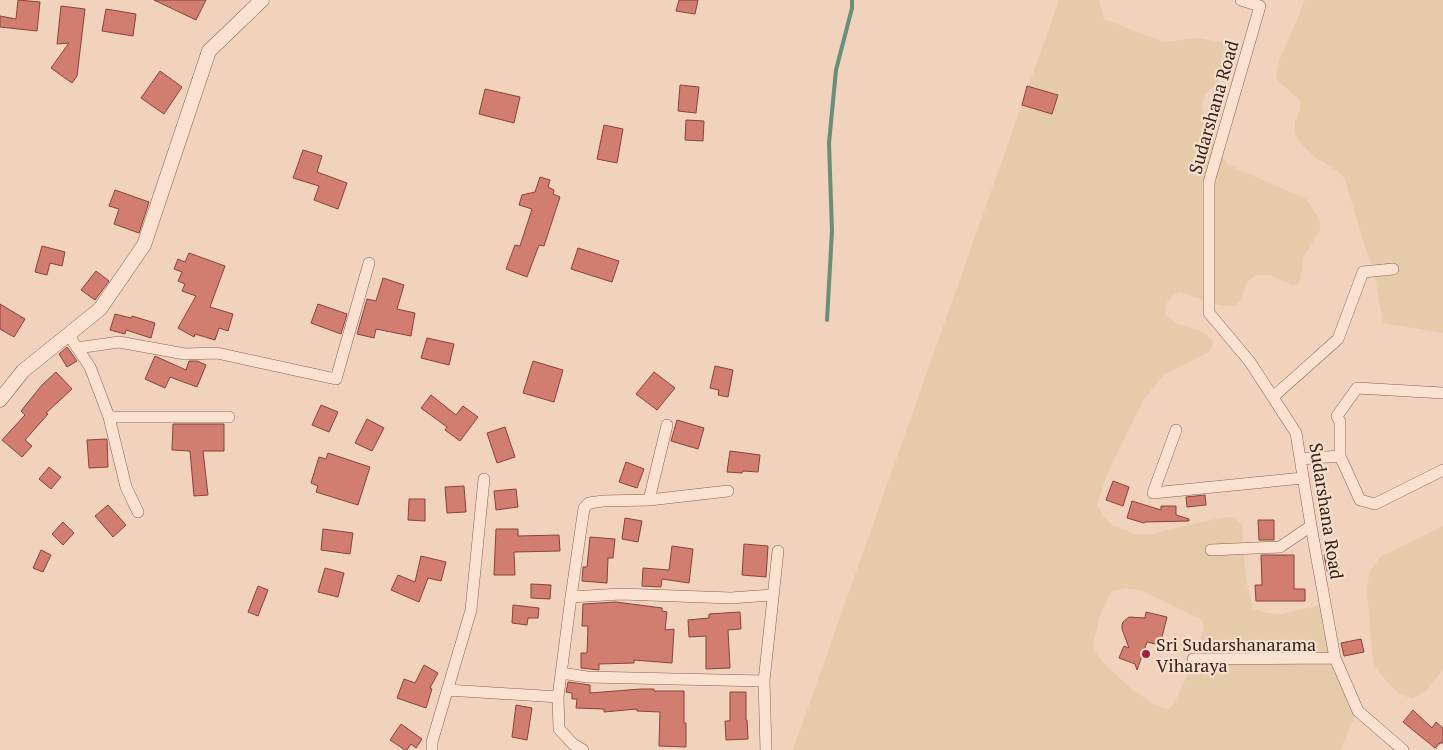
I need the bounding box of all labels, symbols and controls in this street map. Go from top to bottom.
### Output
street label: Sudarshana Road [1182,37,1244,177]
street label: Sudarshana Road [1304,441,1350,581]
place label: Sri Sudarshanarama Viharaya [1156,632,1316,677]
marker: Sri Sudarshanarama Viharaya [1140,648,1152,660]

